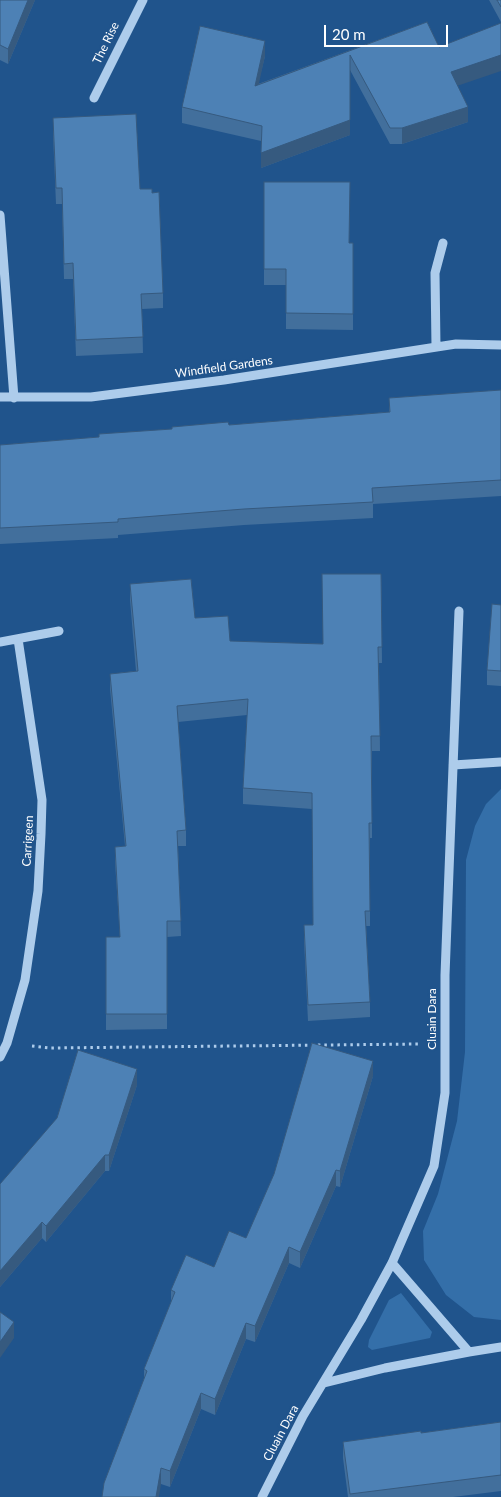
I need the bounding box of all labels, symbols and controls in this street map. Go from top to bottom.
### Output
scale bar [326,15,450,47]
street label: The Rise [90,20,122,66]
text: 20 m [332,25,366,43]
street label: Windfield Gardens [174,353,274,381]
street label: Carrigeen [19,815,37,867]
street label: Cluain Dara [425,988,439,1050]
street label: Cluain Dara [260,1403,302,1463]

